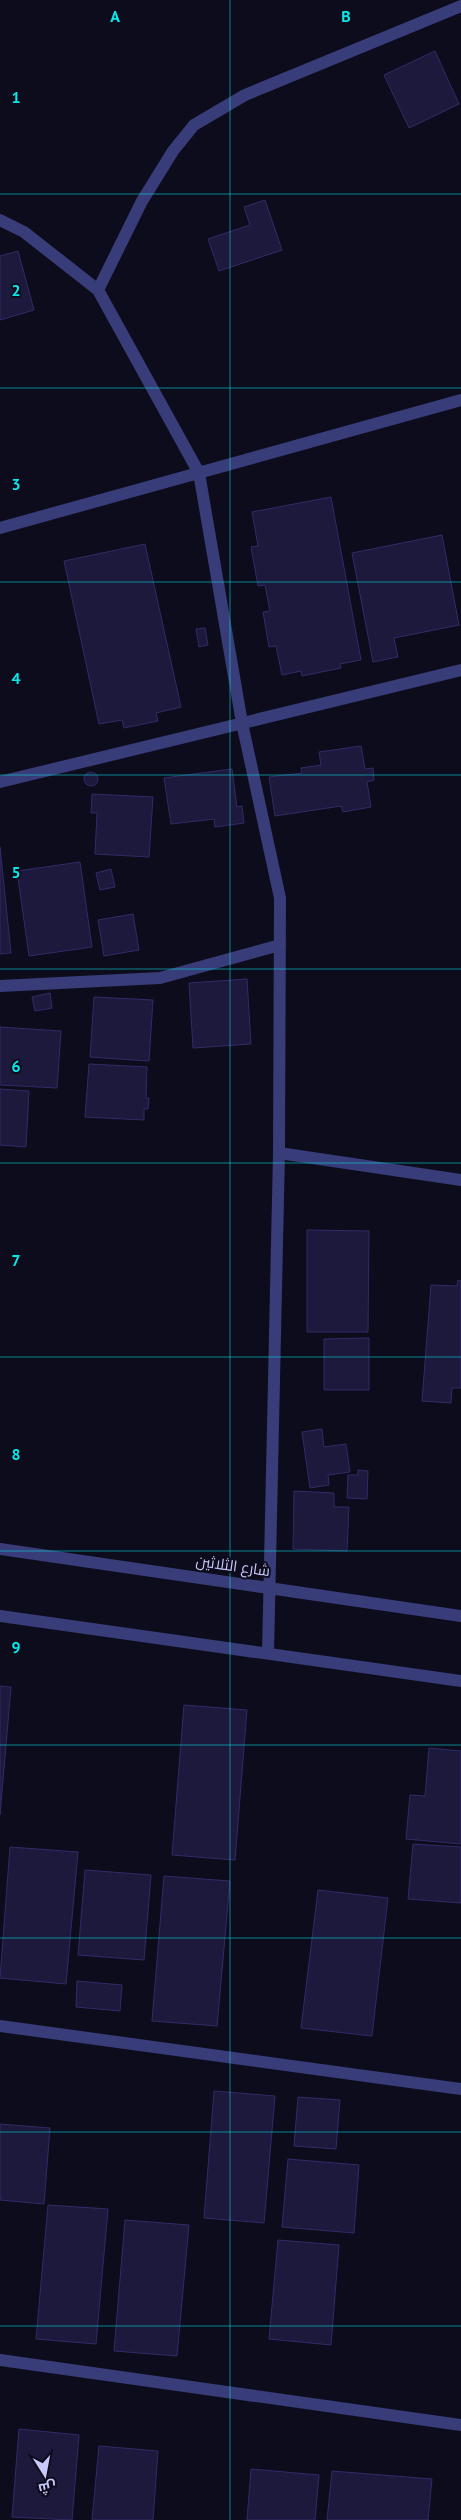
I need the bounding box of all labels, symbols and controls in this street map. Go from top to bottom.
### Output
text: A [110,6,120,26]
text: B [341,6,351,26]
text: 1 [11,87,21,107]
text: 2 [11,280,21,300]
text: 3 [11,474,21,494]
text: 4 [11,668,21,688]
text: 5 [11,862,21,882]
text: 6 [11,1056,21,1076]
text: 7 [11,1250,21,1270]
text: 8 [11,1444,21,1464]
street label: شارع الثلاثين [195,1551,271,1582]
text: 9 [11,1637,21,1657]
north arrow [20,2450,70,2500]
text: ش [37,2477,58,2498]

